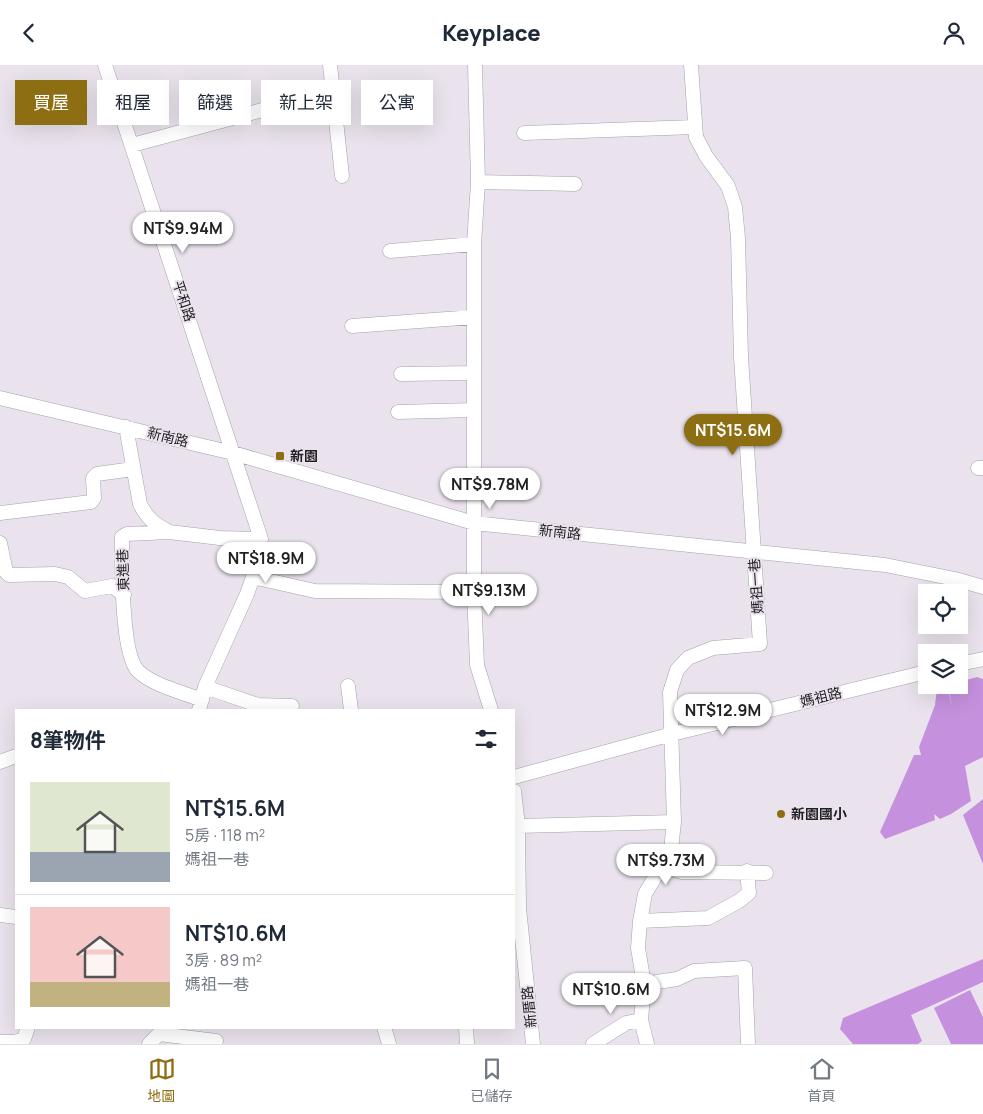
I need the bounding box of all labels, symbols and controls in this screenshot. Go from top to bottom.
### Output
text: Keyplace [442,18,541,48]
icon: back [15,19,43,47]
icon: person [940,19,968,47]
chip: 買屋 [15,80,87,125]
chip: 租屋 [97,80,169,125]
chip: 篩選 [179,80,251,125]
chip: 新上架 [261,80,351,125]
chip: 公寓 [361,80,433,125]
pin: NT$9.94M [131,211,235,254]
text: NT$9.94M [143,217,223,239]
street label: 平和路 [169,278,200,324]
pin: NT$15.6M [681,413,785,456]
text: NT$15.6M [695,419,771,441]
street label: 新南路 [145,422,191,451]
place label: 新園 [290,446,318,465]
marker: 新園 [274,450,286,462]
pin: NT$9.78M [438,467,542,510]
text: NT$9.78M [451,473,529,495]
street label: 新南路 [538,520,582,543]
pin: NT$18.9M [214,541,318,584]
text: NT$18.9M [228,547,304,569]
street label: 東進巷 [112,549,133,591]
street label: 媽祖一巷 [744,557,767,615]
pin: NT$9.13M [437,573,541,616]
text: NT$9.13M [452,579,526,601]
map controls [918,584,968,694]
button: locate [918,584,968,634]
button: layers [918,644,968,694]
street label: 媽祖路 [798,682,844,711]
pin: NT$12.9M [671,693,775,736]
text: NT$12.9M [685,699,761,721]
icon: filters [472,725,500,753]
text: 8筆物件 [30,726,106,754]
text: NT$15.6M [185,794,285,822]
icon: home [70,802,130,862]
place label: 新園國小 [791,804,847,823]
marker: 新園國小 [775,808,787,820]
text: 5房 · 118 m² [185,824,265,846]
pin: NT$9.73M [614,843,718,886]
text: 媽祖一巷 [185,848,249,870]
text: NT$9.73M [627,849,705,871]
text: NT$10.6M [185,919,286,947]
icon: home [70,927,130,987]
text: 3房 · 89 m² [185,949,262,971]
text: 媽祖一巷 [185,973,249,995]
pin: NT$10.6M [559,973,663,1015]
text: NT$10.6M [572,978,650,1000]
street label: 新厝路 [517,985,540,1029]
tab: 地圖 [148,1055,176,1105]
tab: 已儲存 [471,1055,513,1105]
tab: 首頁 [808,1055,836,1105]

